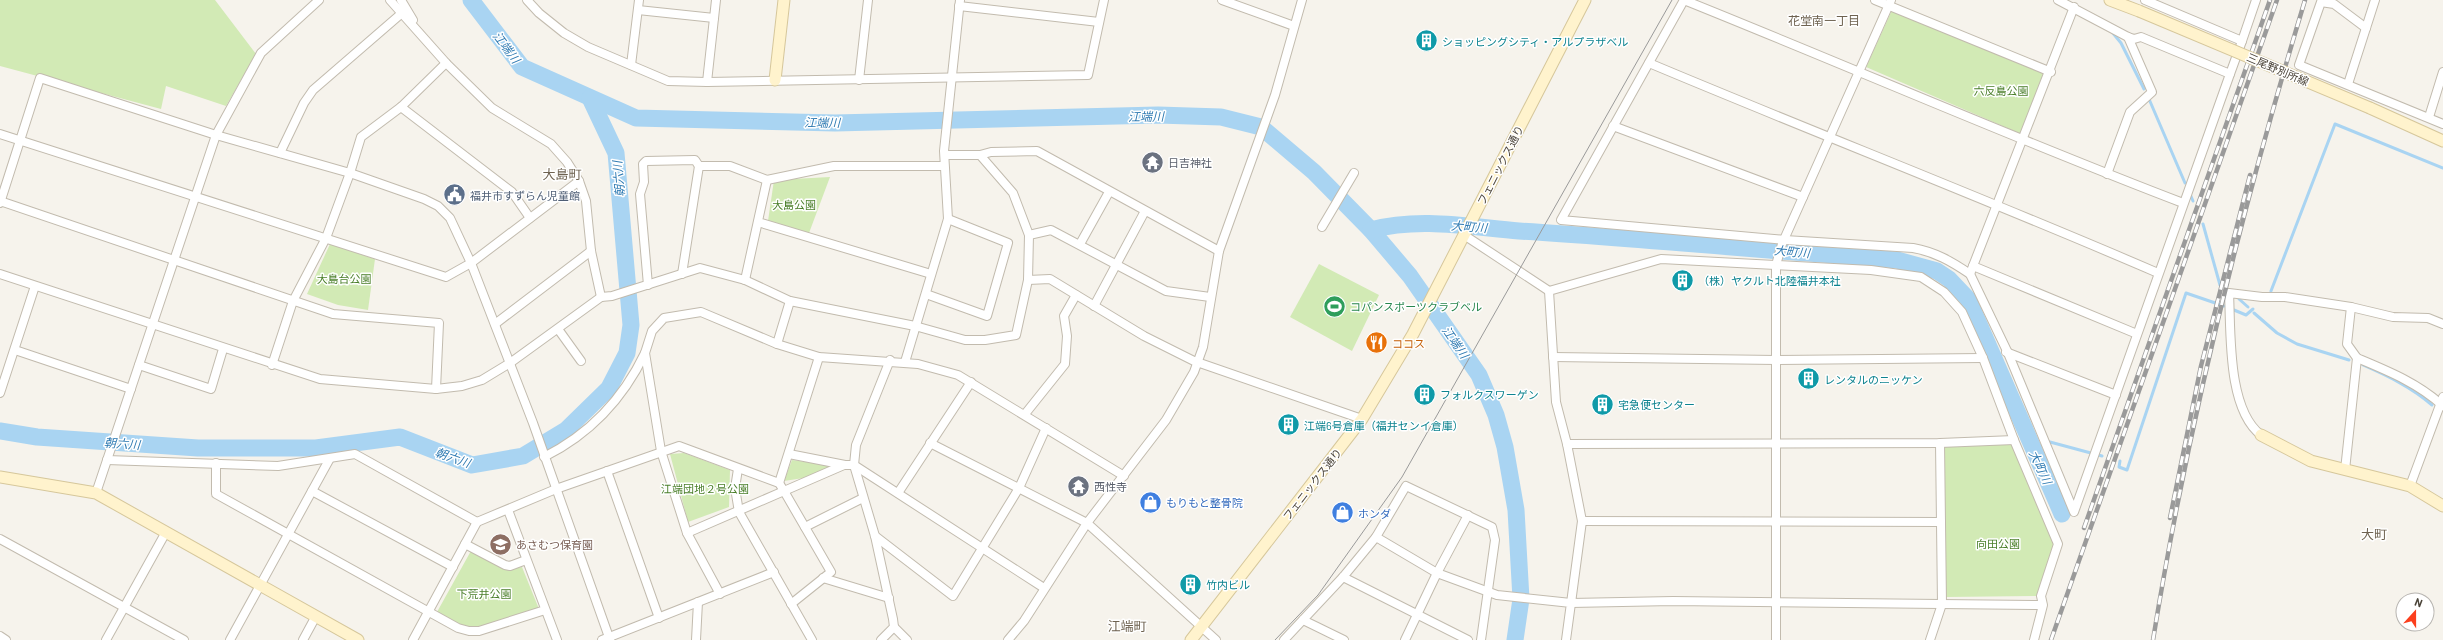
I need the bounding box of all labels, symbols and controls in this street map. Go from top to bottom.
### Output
district label: 花堂南一丁目 [1788,13,1860,27]
water label: 江端川 [491,28,525,67]
building icon: ショッピングシティ・アルプラザベル [1414,28,1440,54]
place label: ショッピングシティ・アルプラザベル [1442,35,1628,48]
street label: 三尾野別所線 [2245,50,2311,88]
park label: 六反島公園 [1974,84,2029,97]
water label: 江端川 [1128,109,1166,123]
water label: 江端川 [804,115,842,129]
street label: フェニックス通り [1474,123,1526,207]
temple icon: 日吉神社 [1139,149,1165,175]
place label: 日吉神社 [1168,156,1212,169]
water label: 朝六川 [609,158,627,198]
district label: 大島町 [542,166,582,182]
public building icon: 福井市すずらん児童館 [441,182,467,208]
place label: 福井市すずらん児童館 [470,189,580,202]
park label: 大島公園 [772,198,816,211]
water label: 大町川 [1451,218,1489,234]
water label: 大町川 [1773,242,1813,260]
building icon: （株）ヤクルト北陸福井本社 [1670,267,1696,293]
park label: 大島台公園 [317,272,372,285]
place label: （株）ヤクルト北陸福井本社 [1698,274,1841,287]
sports icon: コパンスポーツクラブベル [1322,293,1348,319]
place label: コパンスポーツクラブベル [1350,300,1482,313]
water label: 江端川 [1440,323,1473,362]
restaurant icon: ココス [1364,330,1390,356]
place label: ココス [1392,337,1425,350]
building icon: レンタルのニッケン [1795,366,1821,392]
place label: レンタルのニッケン [1824,373,1923,386]
building icon: フォルクスワーゲン [1411,381,1437,407]
place label: フォルクスワーゲン [1440,388,1539,401]
building icon: 宅急便センター [1590,391,1616,417]
place label: 宅急便センター [1618,398,1695,411]
building icon: 江端6号倉庫（福井センイ倉庫） [1275,412,1301,438]
place label: 江端6号倉庫（福井センイ倉庫） [1304,419,1464,432]
water label: 朝六川 [104,435,142,451]
water label: 朝六川 [434,445,474,470]
street label: フェニックス通り [1280,445,1344,523]
water label: 大町川 [2027,448,2056,488]
temple icon: 西性寺 [1065,473,1091,499]
place label: 西性寺 [1094,480,1127,493]
park label: 江端団地２号公園 [661,482,749,495]
shop icon: もりもと整骨院 [1138,489,1164,515]
place label: もりもと整骨院 [1166,496,1243,509]
shop icon: ホンダ [1329,500,1355,526]
place label: ホンダ [1358,507,1391,520]
district label: 大町 [2361,526,2387,542]
school or university icon: あさむつ保育園 [487,531,513,557]
park label: 向田公園 [1976,537,2020,550]
place label: あさむつ保育園 [516,538,593,551]
building icon: 竹内ビル [1178,571,1204,597]
place label: 竹内ビル [1206,578,1250,591]
park label: 下荒井公園 [457,587,512,600]
north arrow [2395,592,2435,632]
text: N [2413,595,2425,610]
district label: 江端町 [1107,618,1147,634]

